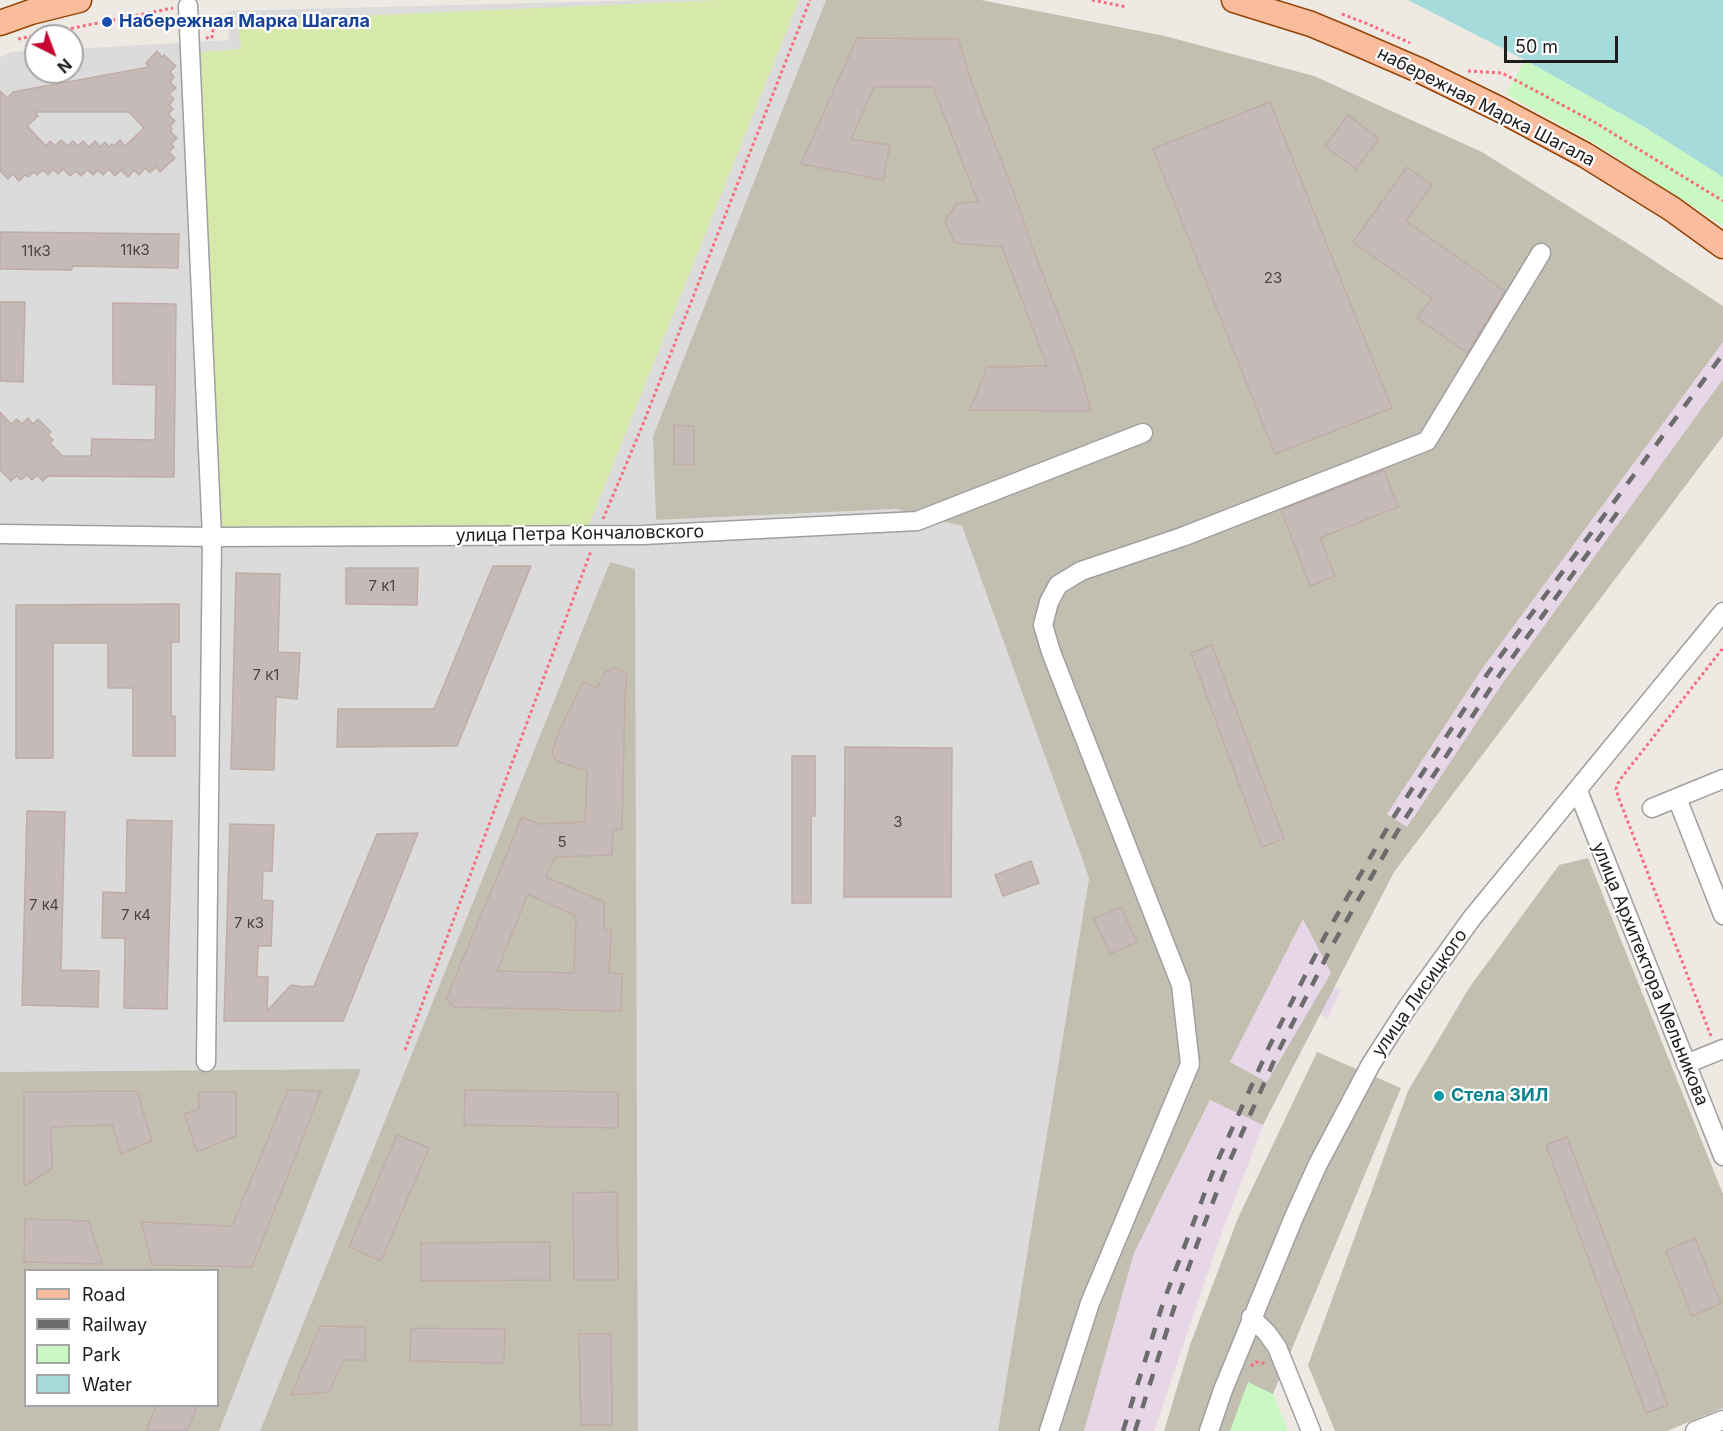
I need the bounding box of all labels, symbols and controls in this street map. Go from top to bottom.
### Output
place label: Набережная Марка Шагала [119,11,370,33]
marker: Набережная Марка Шагала [100,15,114,29]
north arrow [24,24,84,84]
scale bar [1507,24,1621,62]
text: 50 m [1515,36,1558,57]
street label: набережная Марка Шагала [1374,43,1598,171]
text: N [53,54,76,77]
house number: 11к3 [120,241,150,259]
house number: 11к3 [21,242,51,260]
house number: 23 [1264,269,1282,287]
street label: улица Петра Кончаловского [456,521,704,547]
house number: 7 к1 [369,577,395,595]
house number: 7 к1 [253,666,279,684]
house number: 3 [893,813,903,831]
house number: 5 [557,833,567,851]
street label: улица Архитектора Мельникова [1587,839,1713,1109]
house number: 7 к4 [29,896,59,914]
house number: 7 к4 [121,906,151,924]
house number: 7 к3 [234,914,264,932]
street label: улица Лисицкого [1368,925,1472,1061]
place label: Стела ЗИЛ [1451,1085,1548,1107]
marker: Стела ЗИЛ [1432,1089,1446,1103]
legend [24,1269,219,1407]
text: Road [82,1284,125,1305]
text: Railway [82,1314,147,1335]
text: Park [82,1344,121,1365]
text: Water [82,1374,132,1395]

